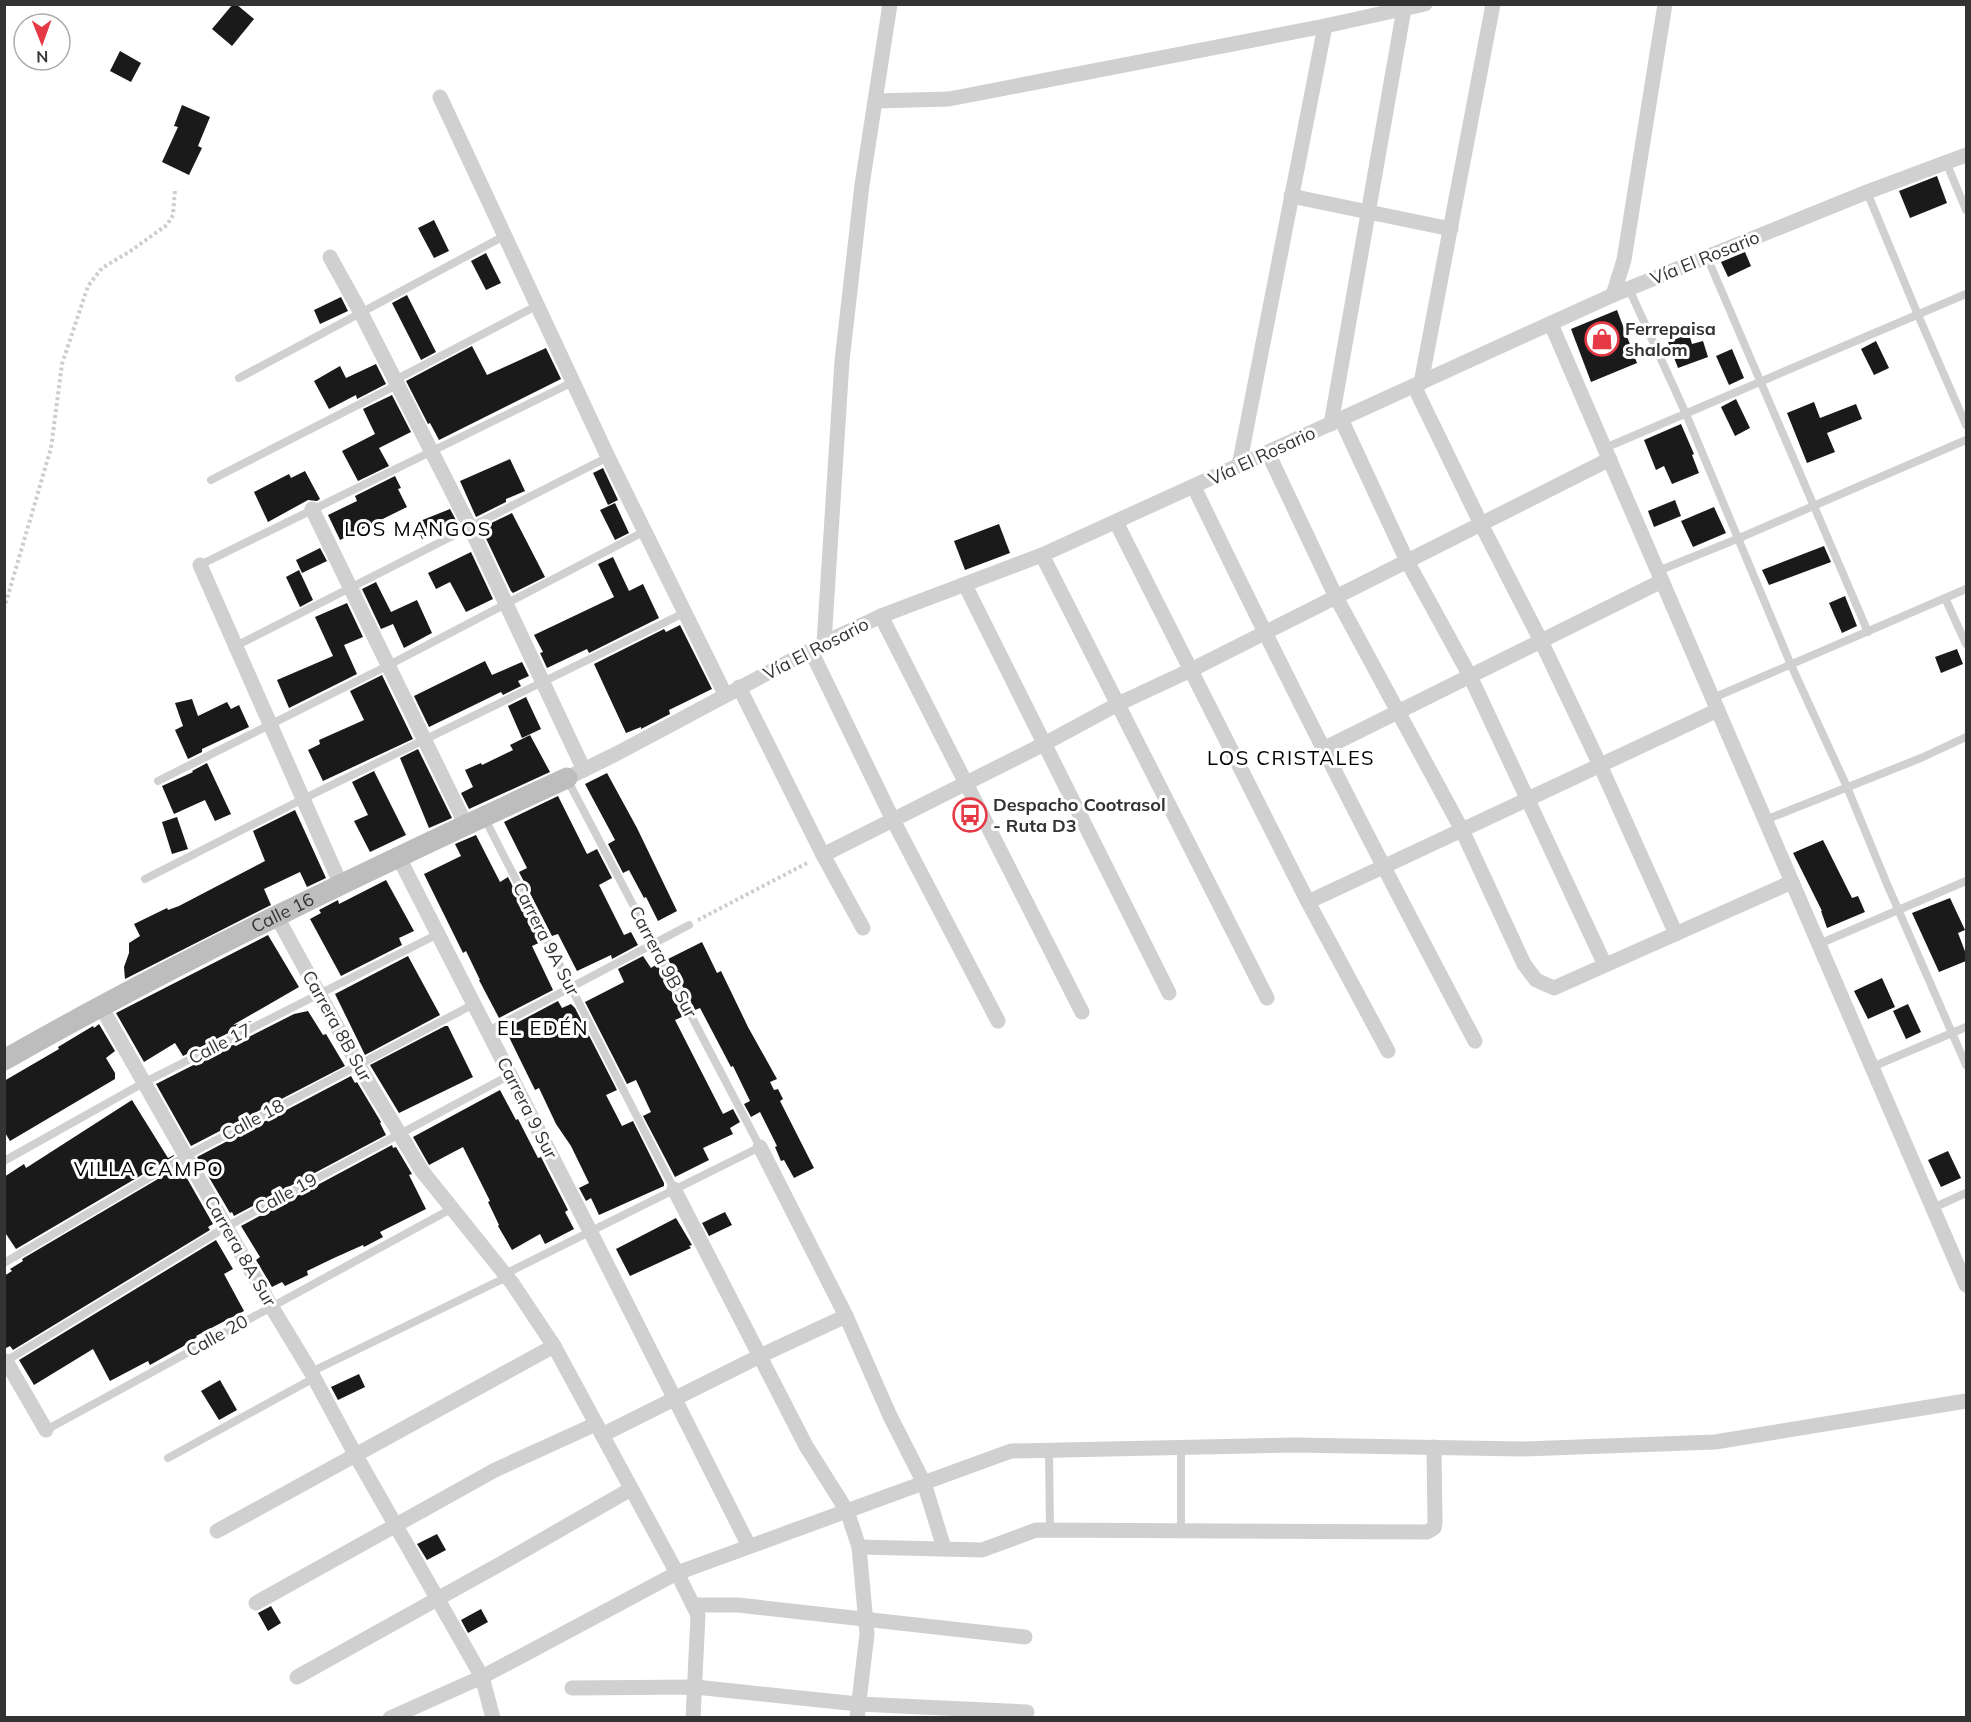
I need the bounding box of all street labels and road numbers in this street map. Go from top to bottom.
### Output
street label: Vía El Rosario [1647,225,1763,290]
street label: Vía El Rosario [1205,421,1319,490]
street label: Vía El Rosario [759,612,872,685]
street label: Carrera 9A Sur [508,878,585,1000]
street label: Calle 16 [247,887,318,938]
street label: Carrera 9B Sur [624,902,703,1022]
street label: Carrera 8B Sur [297,966,378,1086]
street label: Calle 17 [184,1018,255,1069]
street label: Carrera 9 Sur [492,1053,563,1163]
street label: Calle 18 [218,1094,288,1146]
street label: Calle 19 [251,1168,321,1220]
street label: Carrera 8A Sur [199,1191,282,1311]
street label: Calle 20 [182,1309,252,1362]

